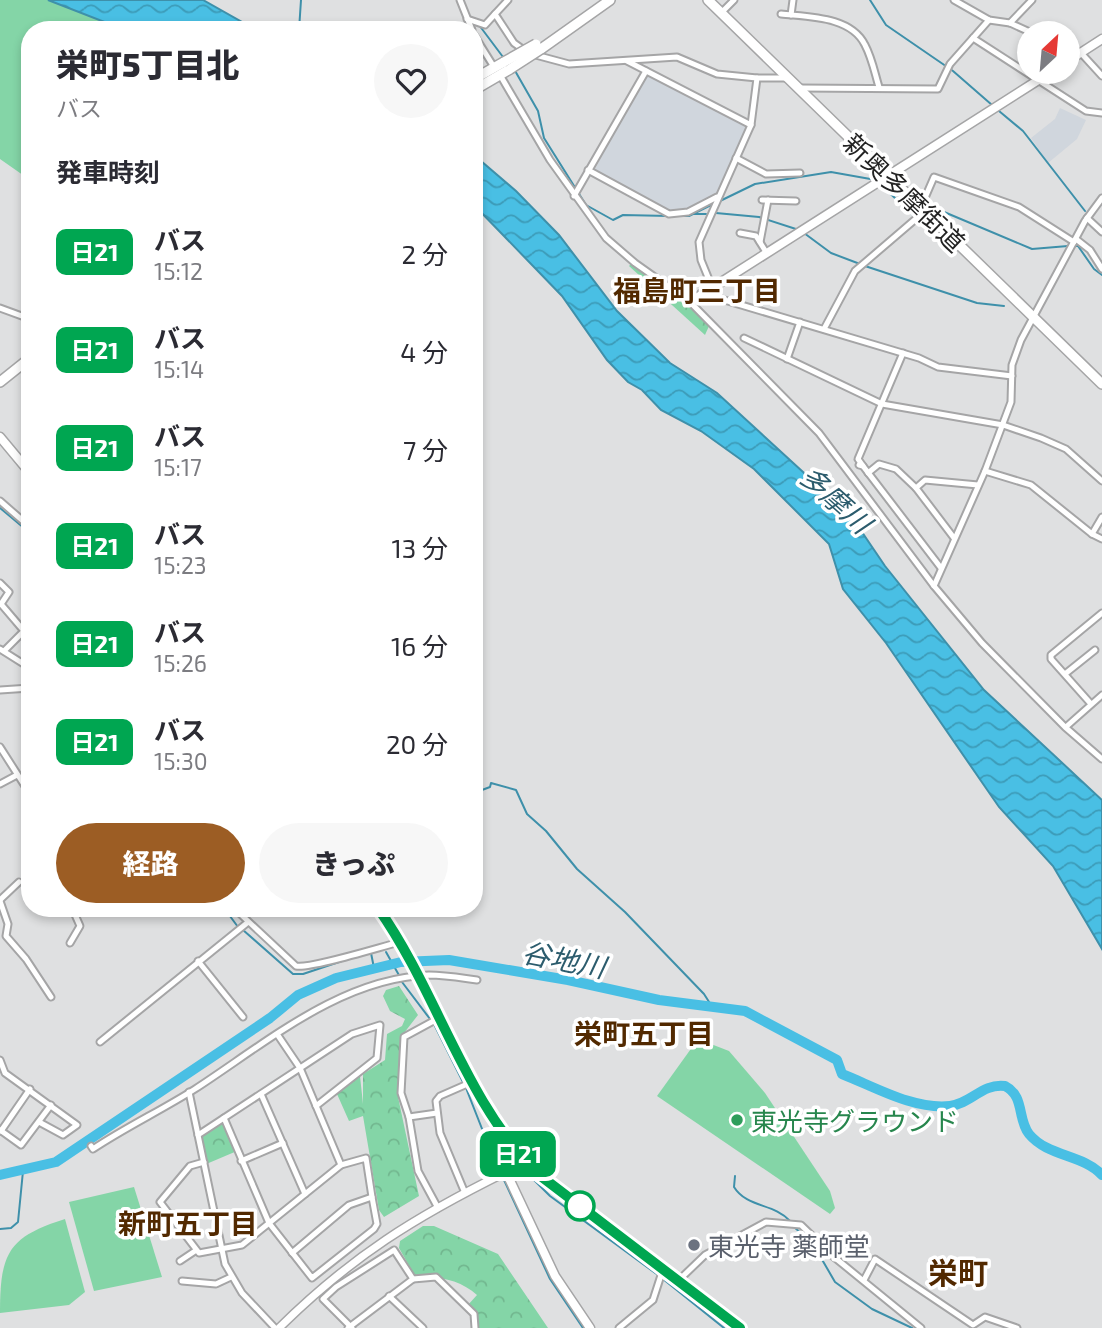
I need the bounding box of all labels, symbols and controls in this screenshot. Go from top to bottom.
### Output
north arrow [1017,21,1080,84]
map controls [1017,21,1080,84]
text: 栄町5丁目北 [56,44,240,84]
button: heart [374,44,448,118]
text: バス [56,94,102,122]
street label: 新奥多摩街道 [838,127,972,257]
text: 発車時刻 [56,156,160,187]
text: バス [154,224,206,255]
text: 日21 [70,237,119,266]
text: 2 分 [402,238,448,269]
text: 15:12 [154,257,203,285]
district label: 福島町三丁目 [613,273,781,307]
text: バス [154,322,206,353]
text: 日21 [70,335,119,364]
text: 4 分 [400,336,448,367]
text: 15:14 [154,355,204,383]
text: バス [154,420,206,451]
text: 日21 [70,433,119,462]
text: 7 分 [403,434,448,465]
text: 15:17 [154,453,202,481]
water label: 多摩川 [793,458,881,542]
text: バス [154,518,206,549]
text: 日21 [70,531,119,560]
text: 13 分 [391,532,448,563]
text: 15:23 [154,551,207,579]
text: バス [154,616,206,647]
text: 日21 [70,629,119,658]
text: 16 分 [391,630,448,661]
text: 15:26 [154,649,207,677]
text: バス [154,714,206,745]
text: 日21 [70,727,119,756]
text: 20 分 [386,728,448,759]
text: 15:30 [154,747,208,775]
button: 経路 [56,823,245,903]
button: きっぷ [259,823,448,903]
water label: 谷地川 [520,934,611,984]
district label: 栄町五丁目 [574,1016,714,1050]
place label: 東光寺グラウンド [751,1105,959,1136]
marker: 東光寺グラウンド [729,1112,745,1128]
line badge: 日21 [478,1131,558,1177]
text: 日21 [494,1139,542,1168]
unlabelled marker [565,1191,595,1221]
district label: 新町五丁目 [118,1206,258,1240]
place label: 東光寺 薬師堂 [708,1230,870,1261]
marker: 東光寺 薬師堂 [686,1237,702,1253]
district label: 栄町 [928,1254,988,1290]

